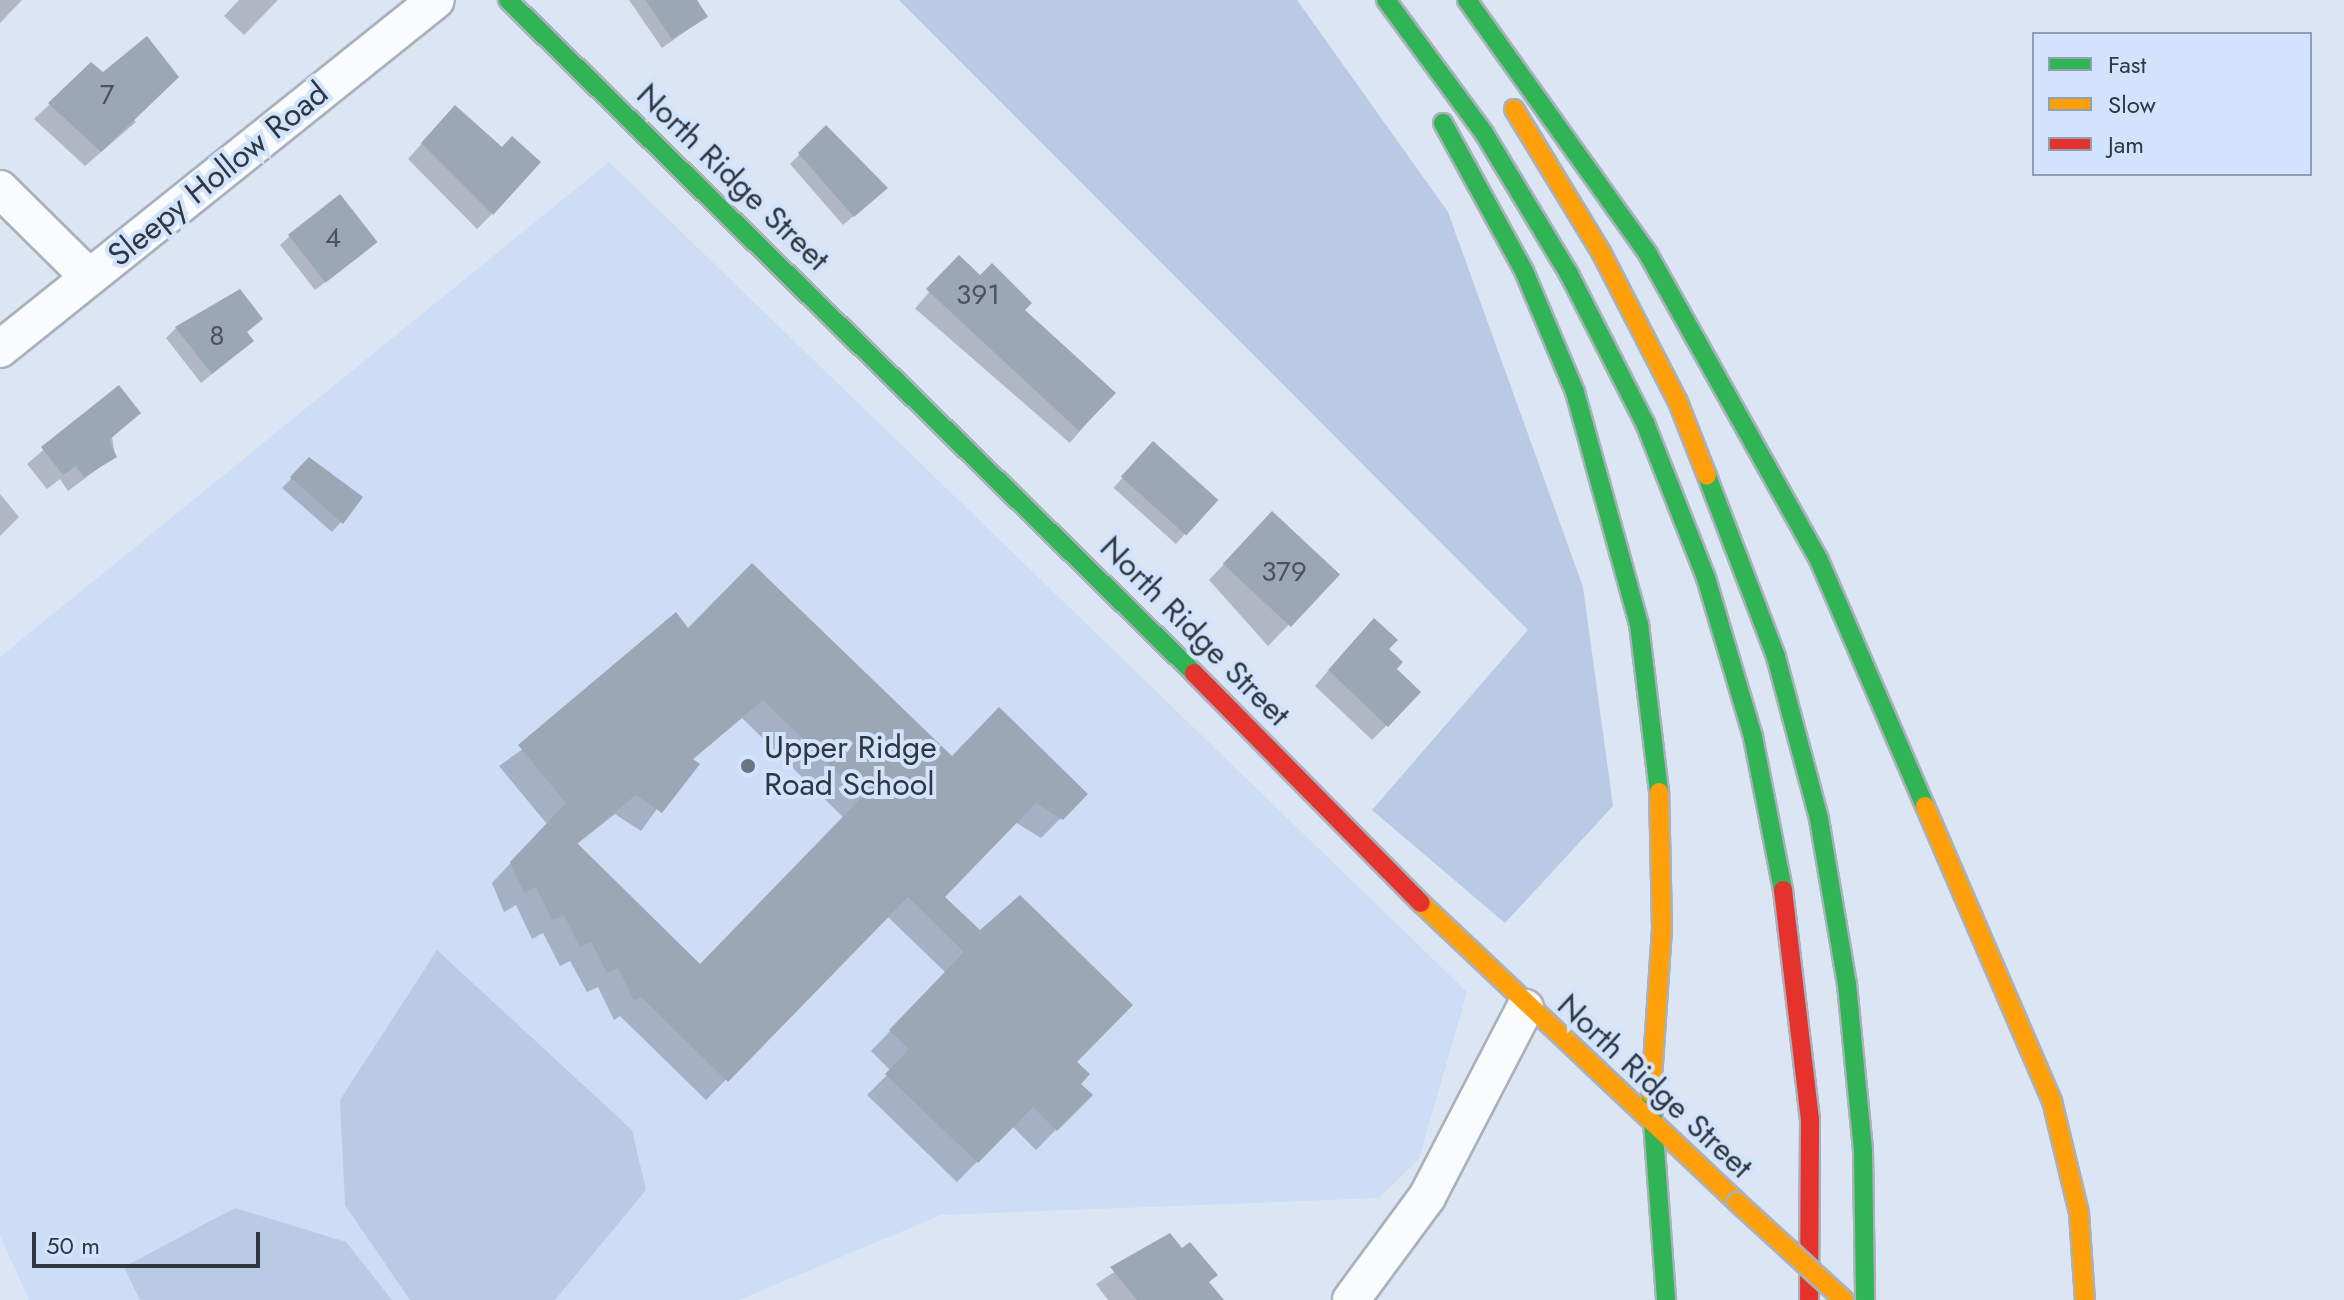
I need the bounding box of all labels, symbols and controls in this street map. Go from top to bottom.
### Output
legend [2032,32,2312,176]
text: Fast [2108,47,2146,82]
street label: Sleepy Hollow Road [100,74,336,274]
street label: North Ridge Street [629,75,837,279]
house number: 7 [100,78,114,112]
text: Slow [2108,87,2156,122]
text: Jam [2108,127,2144,162]
house number: 4 [325,221,341,255]
house number: 391 [956,278,1000,312]
house number: 8 [209,319,225,353]
street label: North Ridge Street [1092,528,1298,734]
house number: 379 [1261,555,1307,589]
place label: Upper Ridge Road School [764,729,937,804]
marker: Upper Ridge Road School [739,757,757,775]
street label: North Ridge Street [1550,986,1760,1186]
scale bar [36,1216,264,1266]
text: 50 m [46,1228,100,1263]

